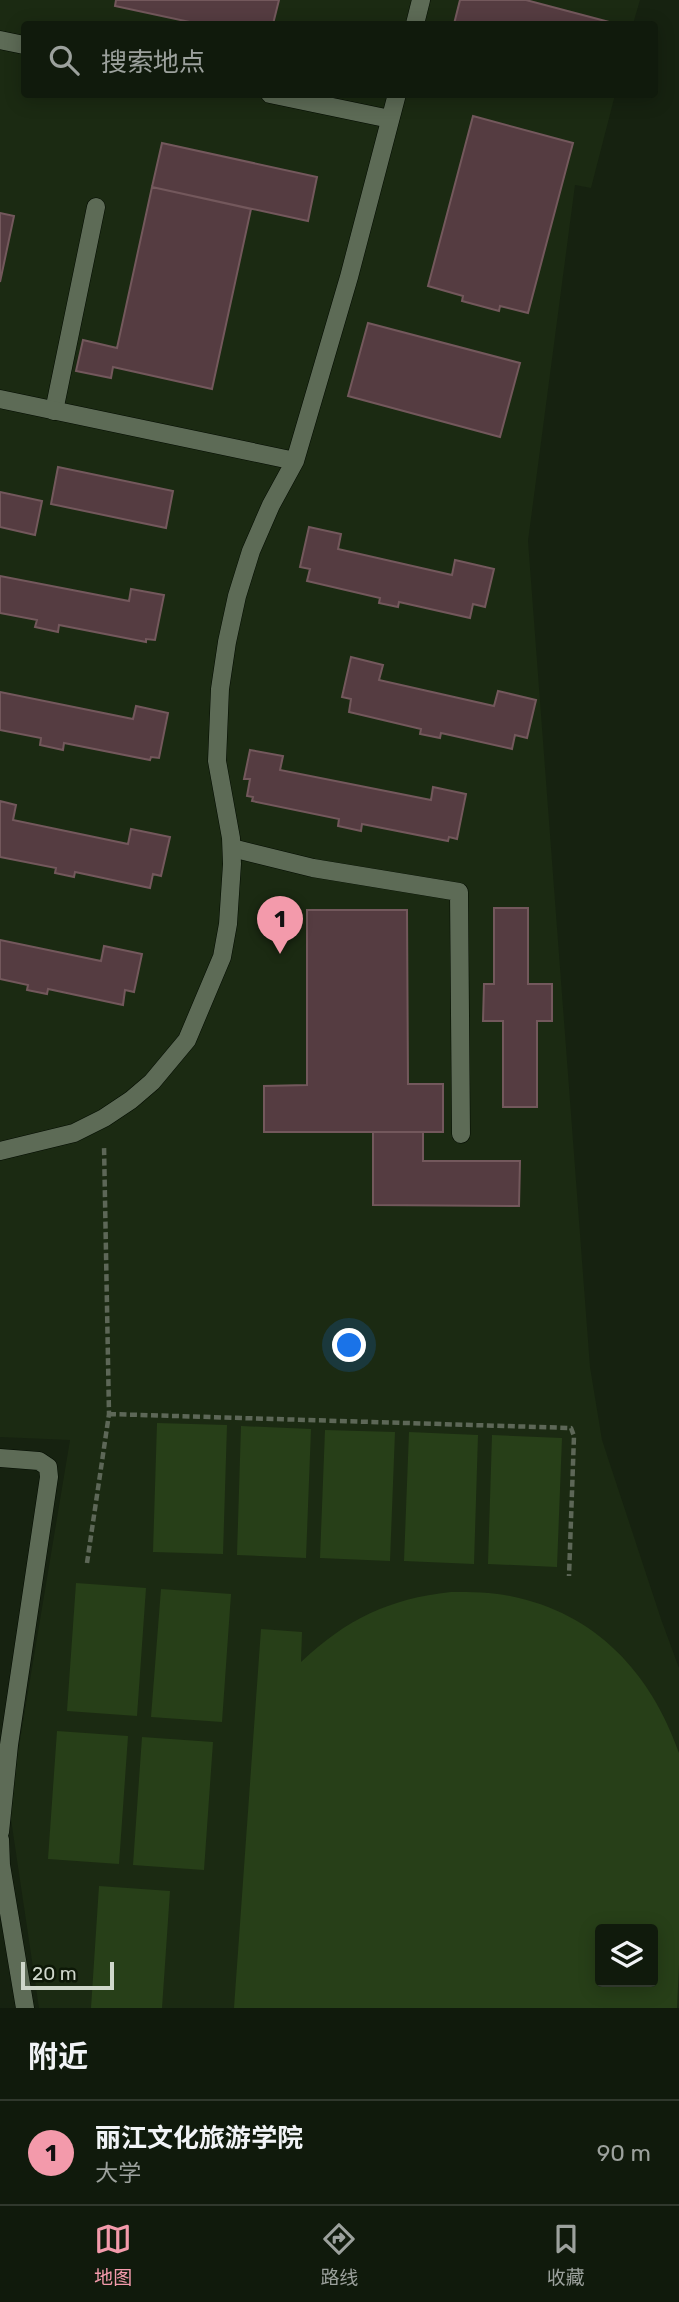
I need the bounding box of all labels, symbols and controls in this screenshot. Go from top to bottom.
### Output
search box [21,21,658,98]
icon: search [45,41,83,79]
text: 搜索地点 [101,47,205,78]
pin: 1 [257,896,303,954]
your location [332,1328,366,1362]
map controls [595,1924,658,1987]
button: layers [595,1924,658,1987]
scale bar [21,1959,114,1991]
text: 20 m [32,1962,77,1985]
text: 附近 [28,2039,88,2075]
text: 丽江文化旅游学院 [95,2123,303,2154]
text: 1 [45,2139,57,2167]
text: 90 m [597,2139,651,2167]
text: 大学 [95,2159,141,2187]
tab: 地图 [94,2220,132,2289]
tab: 路线 [320,2220,359,2289]
tab: 收藏 [547,2220,585,2289]

